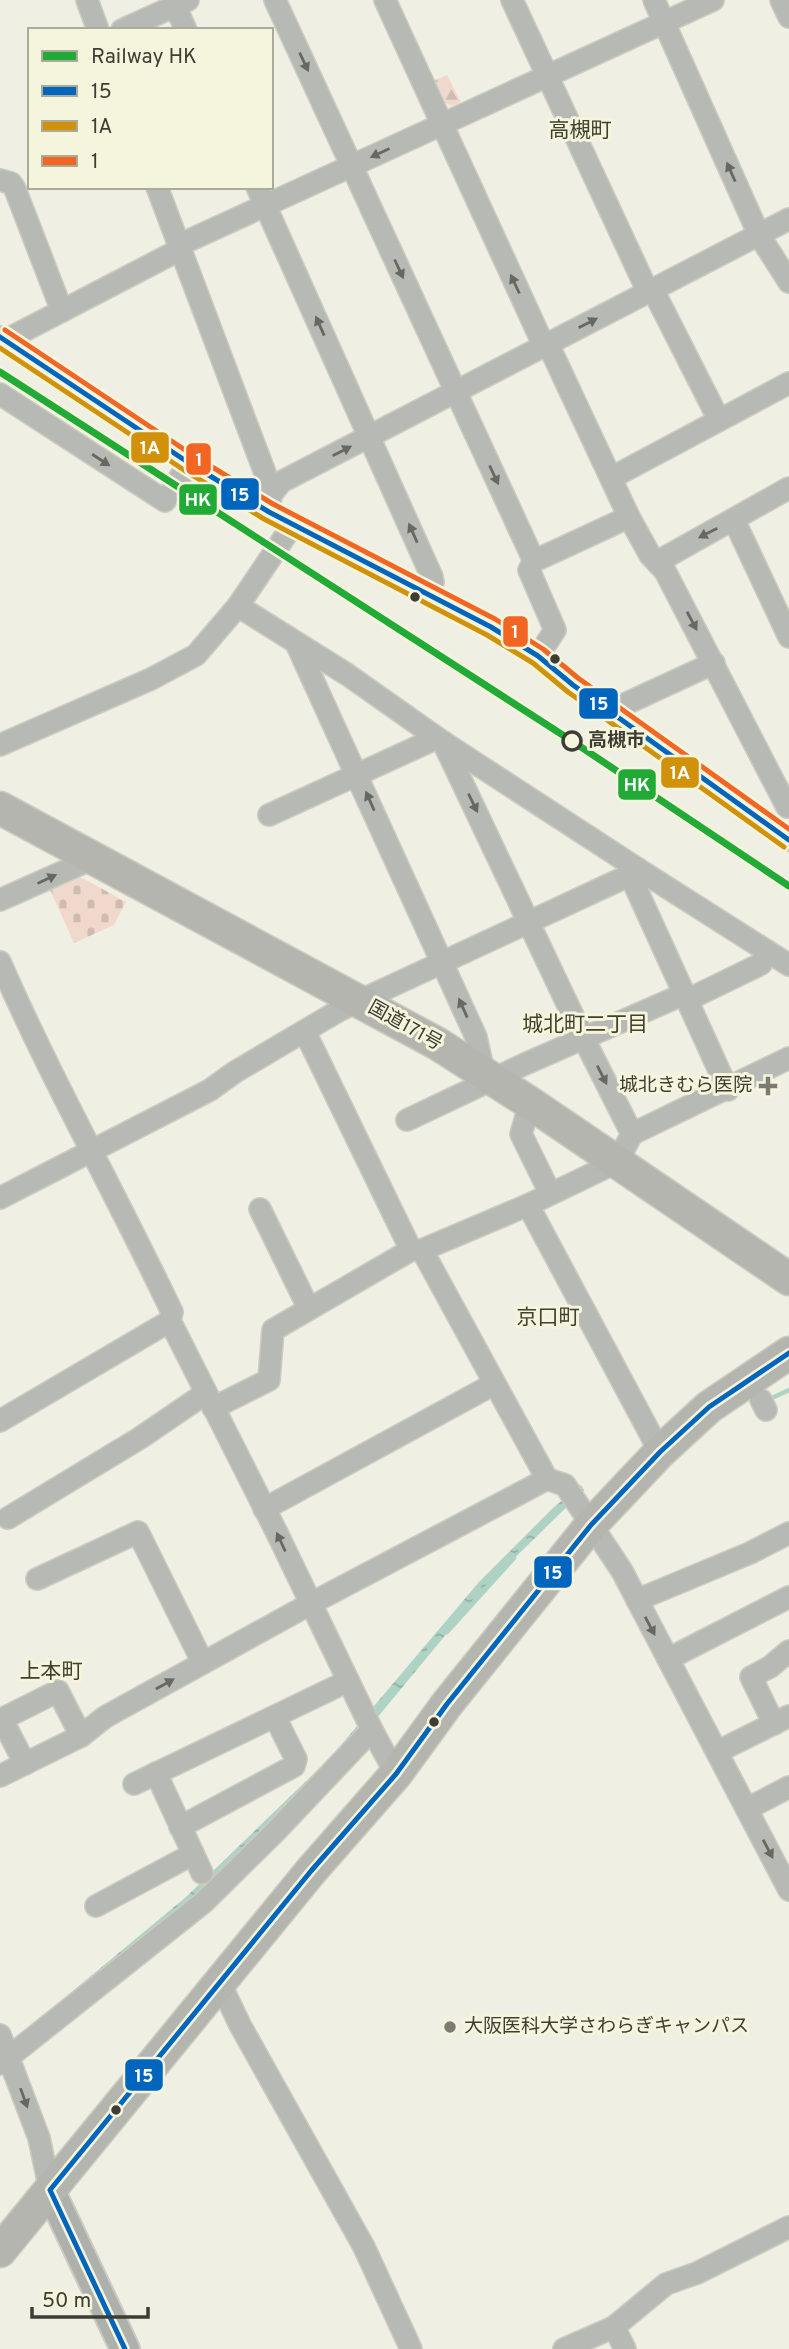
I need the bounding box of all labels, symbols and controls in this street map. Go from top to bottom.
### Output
legend [28,28,273,189]
text: Railway HK [91,44,197,71]
one-way arrow [298,52,310,72]
text: 15 [91,79,112,106]
text: 1A [91,114,112,141]
district label: 高槻町 [549,118,612,145]
one-way arrow [370,147,390,158]
text: 1 [91,149,99,176]
one-way arrow [725,162,736,183]
one-way arrow [393,259,405,279]
one-way arrow [510,274,521,294]
one-way arrow [314,315,325,336]
one-way arrow [578,318,598,330]
line badge: 1A [130,431,170,464]
text: 1A [140,437,161,461]
line badge: 1 [185,442,212,476]
one-way arrow [332,445,352,456]
text: 1 [195,449,203,473]
one-way arrow [91,453,111,466]
one-way arrow [488,465,500,485]
line badge: 15 [220,477,260,511]
line badge: HK [178,483,218,516]
text: 15 [230,484,250,508]
text: HK [184,489,212,513]
one-way arrow [407,523,419,543]
one-way arrow [698,528,718,539]
unlabelled marker [408,590,422,604]
one-way arrow [685,611,697,631]
line badge: 1 [502,615,529,648]
text: 1 [511,621,519,645]
unlabelled marker [548,652,562,666]
line badge: 15 [578,687,619,720]
text: 15 [589,693,609,717]
place label: 高槻市 [588,729,645,753]
marker: 高槻市 [562,731,582,751]
line badge: 1A [660,756,700,789]
text: 1A [670,762,691,786]
line badge: HK [617,768,657,801]
text: HK [623,774,651,798]
one-way arrow [364,791,376,811]
one-way arrow [467,793,478,813]
one-way arrow [37,873,57,884]
street label: 国道171号 [364,996,446,1056]
one-way arrow [458,998,469,1019]
district label: 城北町二丁目 [522,1012,648,1039]
one-way arrow [597,1065,608,1085]
place label: 城北きむら医院 [619,1074,752,1098]
marker: 城北きむら医院 [758,1076,778,1096]
district label: 京口町 [517,1305,580,1332]
one-way arrow [275,1532,287,1552]
line badge: 15 [533,1555,573,1589]
text: 15 [543,1562,563,1586]
one-way arrow [645,1616,656,1636]
district label: 上本町 [20,1659,83,1686]
one-way arrow [155,1678,174,1690]
unlabelled marker [427,1715,441,1729]
one-way arrow [762,1839,773,1859]
place label: 大阪医科大学さわらぎキャンパス [464,2015,749,2039]
marker: 大阪医科大学さわらぎキャンパス [442,2019,458,2035]
line badge: 15 [124,2058,164,2092]
text: 15 [134,2065,154,2089]
one-way arrow [19,2088,30,2109]
unlabelled marker [109,2103,123,2117]
scale bar [32,2276,147,2320]
text: 50 m [42,2288,91,2315]

